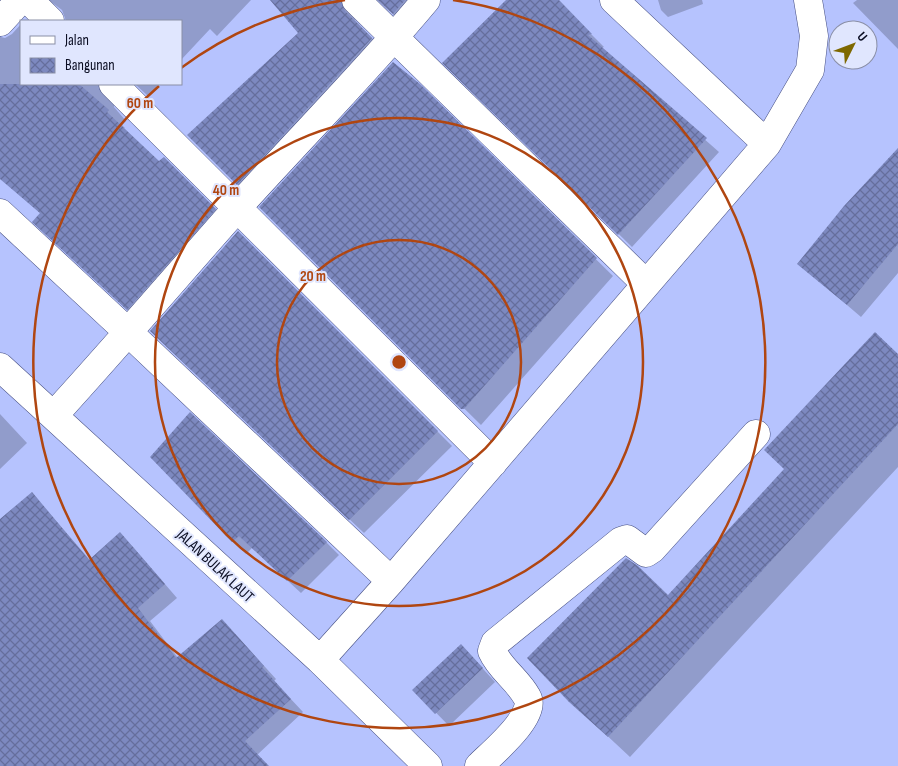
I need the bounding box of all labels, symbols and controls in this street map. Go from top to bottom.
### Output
legend [20,20,182,85]
north arrow [828,20,878,70]
text: U [854,28,871,45]
text: Jalan [64,31,89,50]
text: Bangunan [65,56,115,75]
text: 60 m [127,94,153,113]
text: 40 m [213,181,239,200]
text: 20 m [300,267,326,286]
centre of rings [390,353,408,371]
street label: JALAN BULAK LAUT [172,525,258,607]

